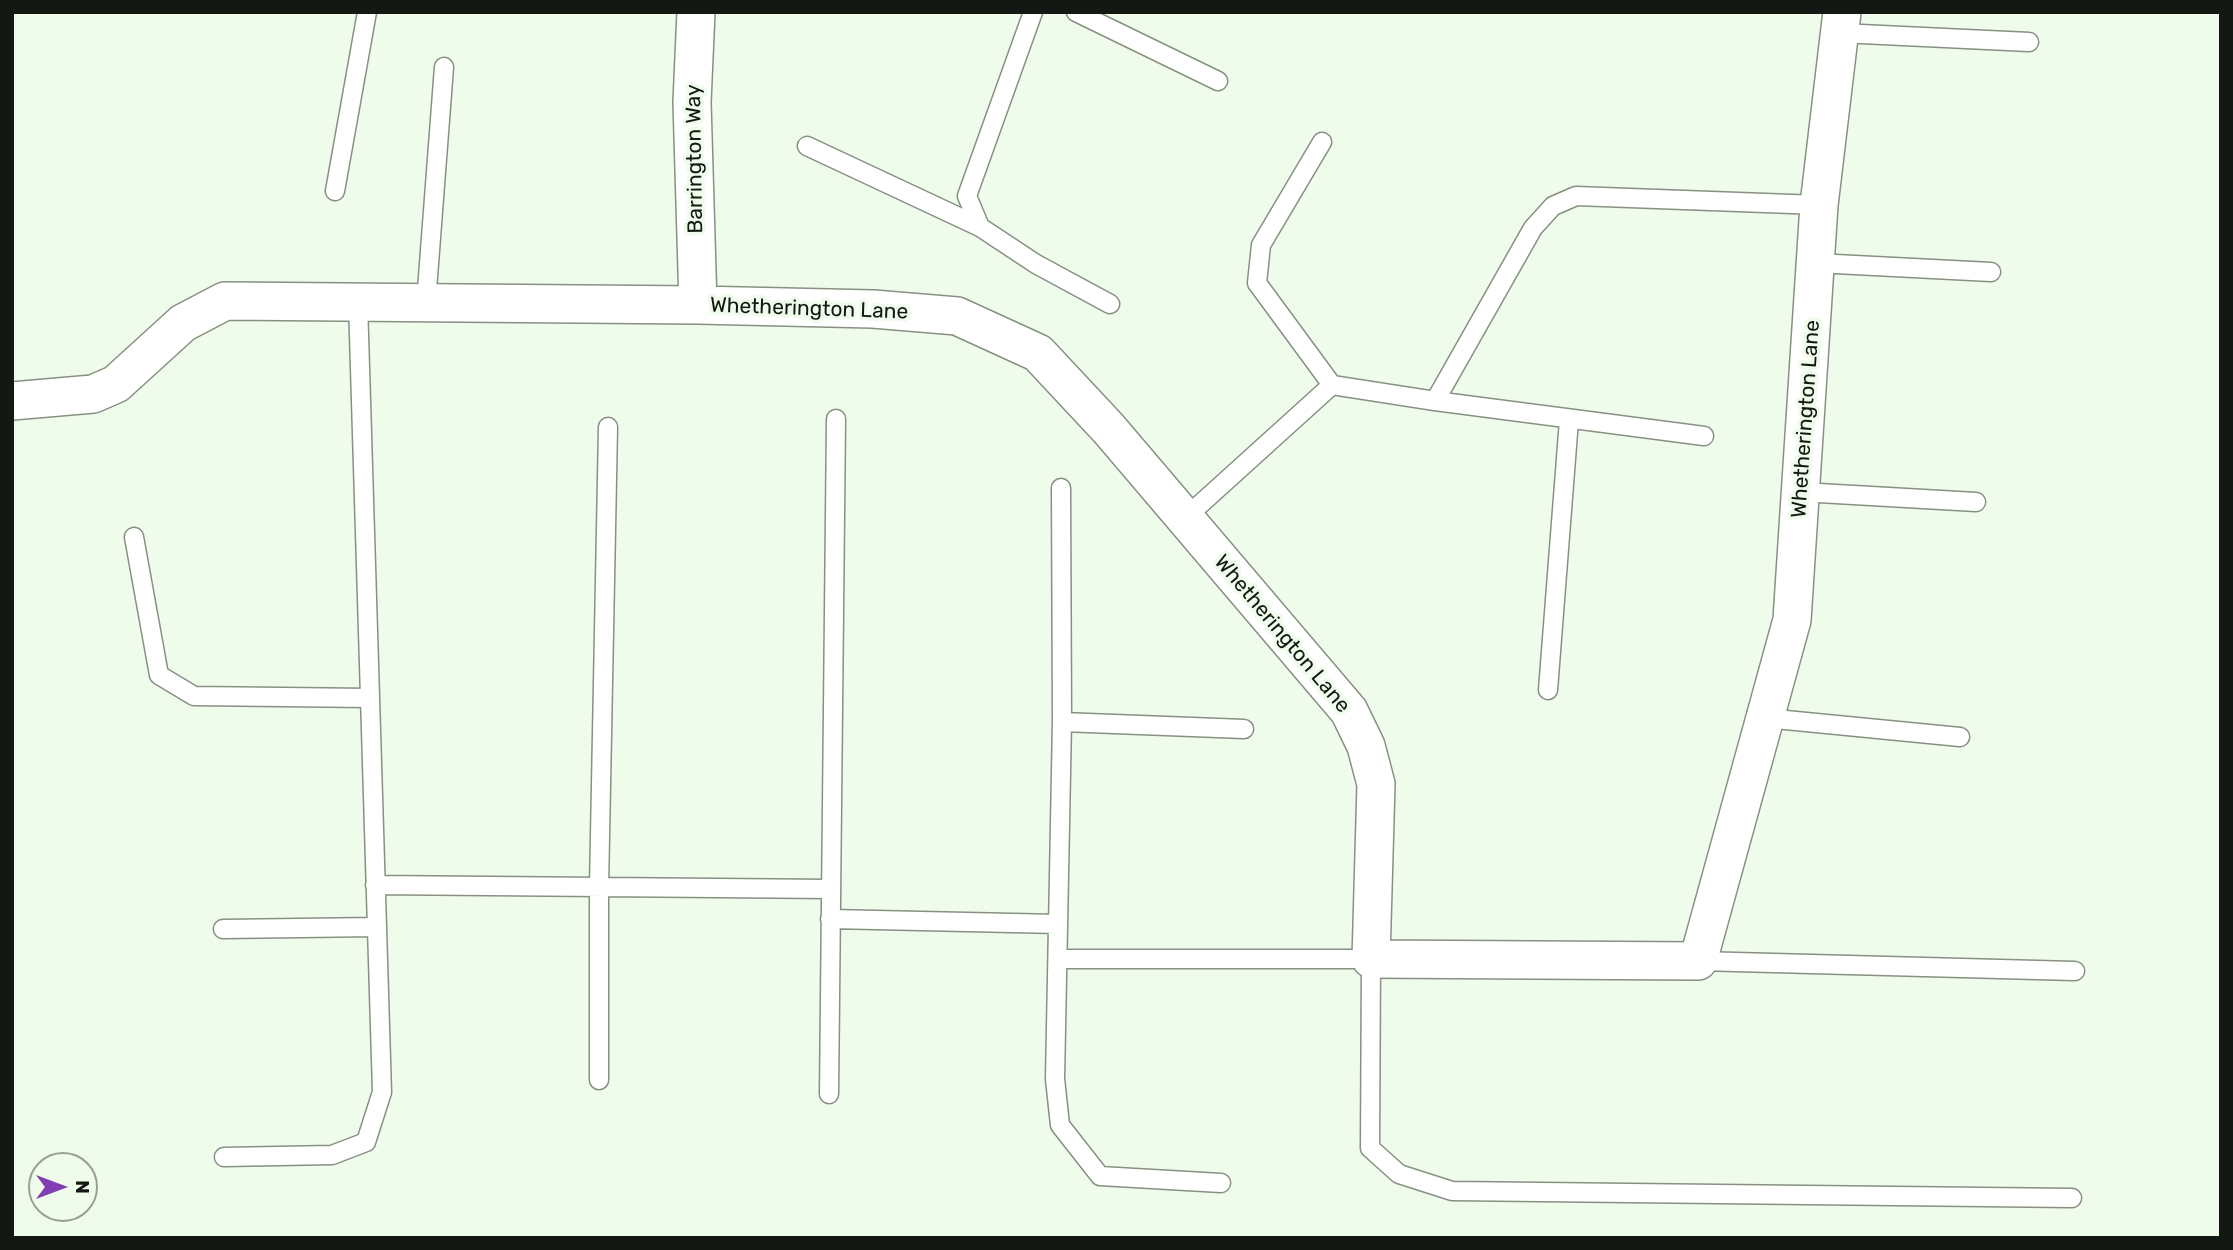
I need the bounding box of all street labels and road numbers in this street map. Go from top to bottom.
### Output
street label: Barrington Way [681,84,709,234]
street label: Whetherington Lane [709,293,909,325]
street label: Whetherington Lane [1787,319,1825,519]
street label: Whetherington Lane [1209,550,1355,718]

